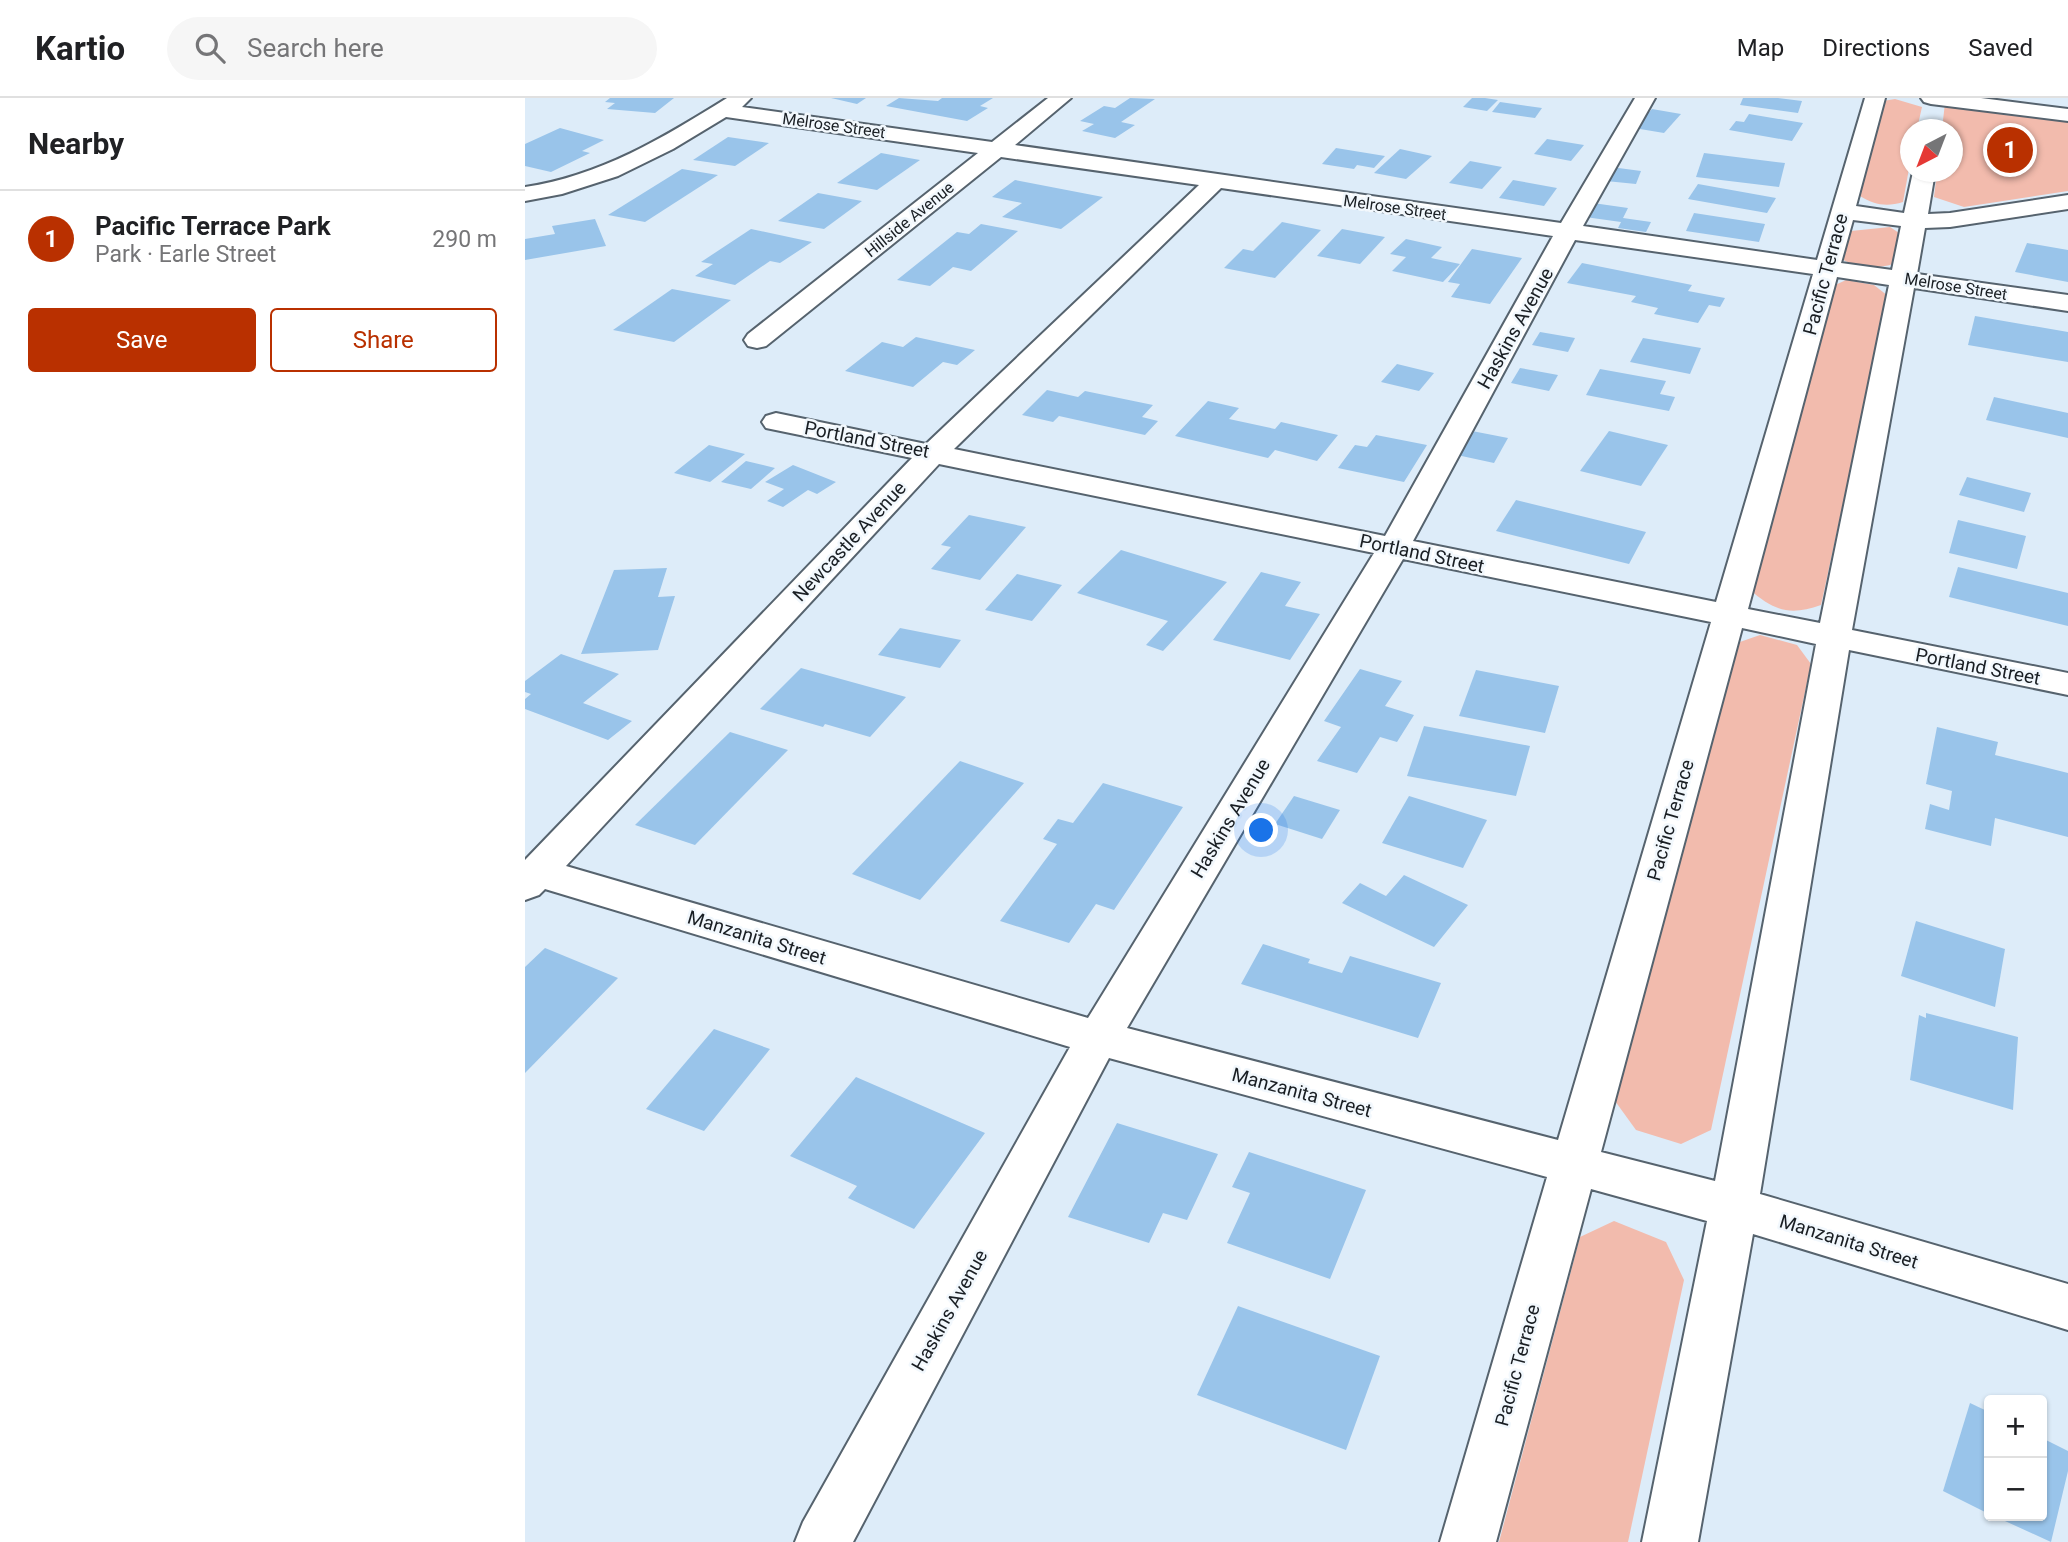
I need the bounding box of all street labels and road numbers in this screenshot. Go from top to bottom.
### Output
street label: Melrose Street [781,109,887,142]
street label: Hillside Avenue [861,178,958,261]
street label: Melrose Street [1342,191,1448,224]
street label: Pacific Terrace [1798,211,1853,337]
street label: Haskins Avenue [1473,264,1558,393]
street label: Melrose Street [1903,269,2009,304]
street label: Portland Street [802,416,931,463]
street label: Newcastle Avenue [788,477,911,606]
street label: Portland Street [1357,529,1486,578]
street label: Portland Street [1913,643,2042,690]
street label: Haskins Avenue [1186,754,1275,882]
street label: Pacific Terrace [1642,757,1699,883]
street label: Manzanita Street [685,905,829,969]
street label: Manzanita Street [1229,1063,1374,1122]
street label: Manzanita Street [1777,1209,1921,1273]
street label: Haskins Avenue [907,1246,992,1375]
street label: Pacific Terrace [1490,1302,1545,1428]

